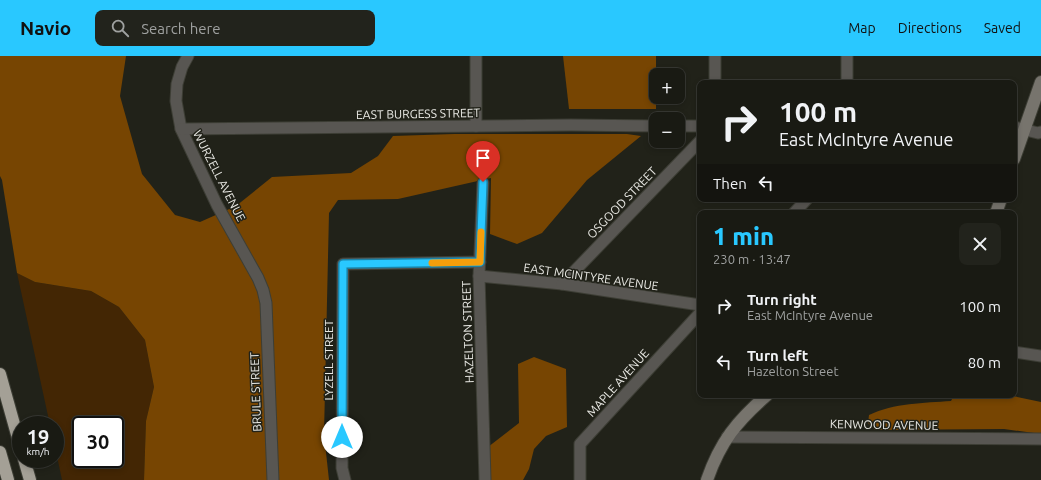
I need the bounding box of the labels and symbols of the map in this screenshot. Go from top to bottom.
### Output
street label: EAST BURGESS STREET [356,106,481,121]
street label: WURZELL AVENUE [191,128,248,224]
pin [466,141,500,182]
street label: OSGOOD STREET [584,164,659,241]
street label: EAST MCINTYRE AVENUE [523,261,660,292]
street label: HAZELTON STREET [459,280,476,383]
street label: LYZELL STREET [322,319,335,401]
street label: MAPLE AVENUE [584,346,651,419]
street label: BRULE STREET [248,352,263,432]
speed limit sign: 30 [72,416,124,468]
position arrow [321,416,363,458]
street label: KENWOOD AVENUE [830,417,939,432]

